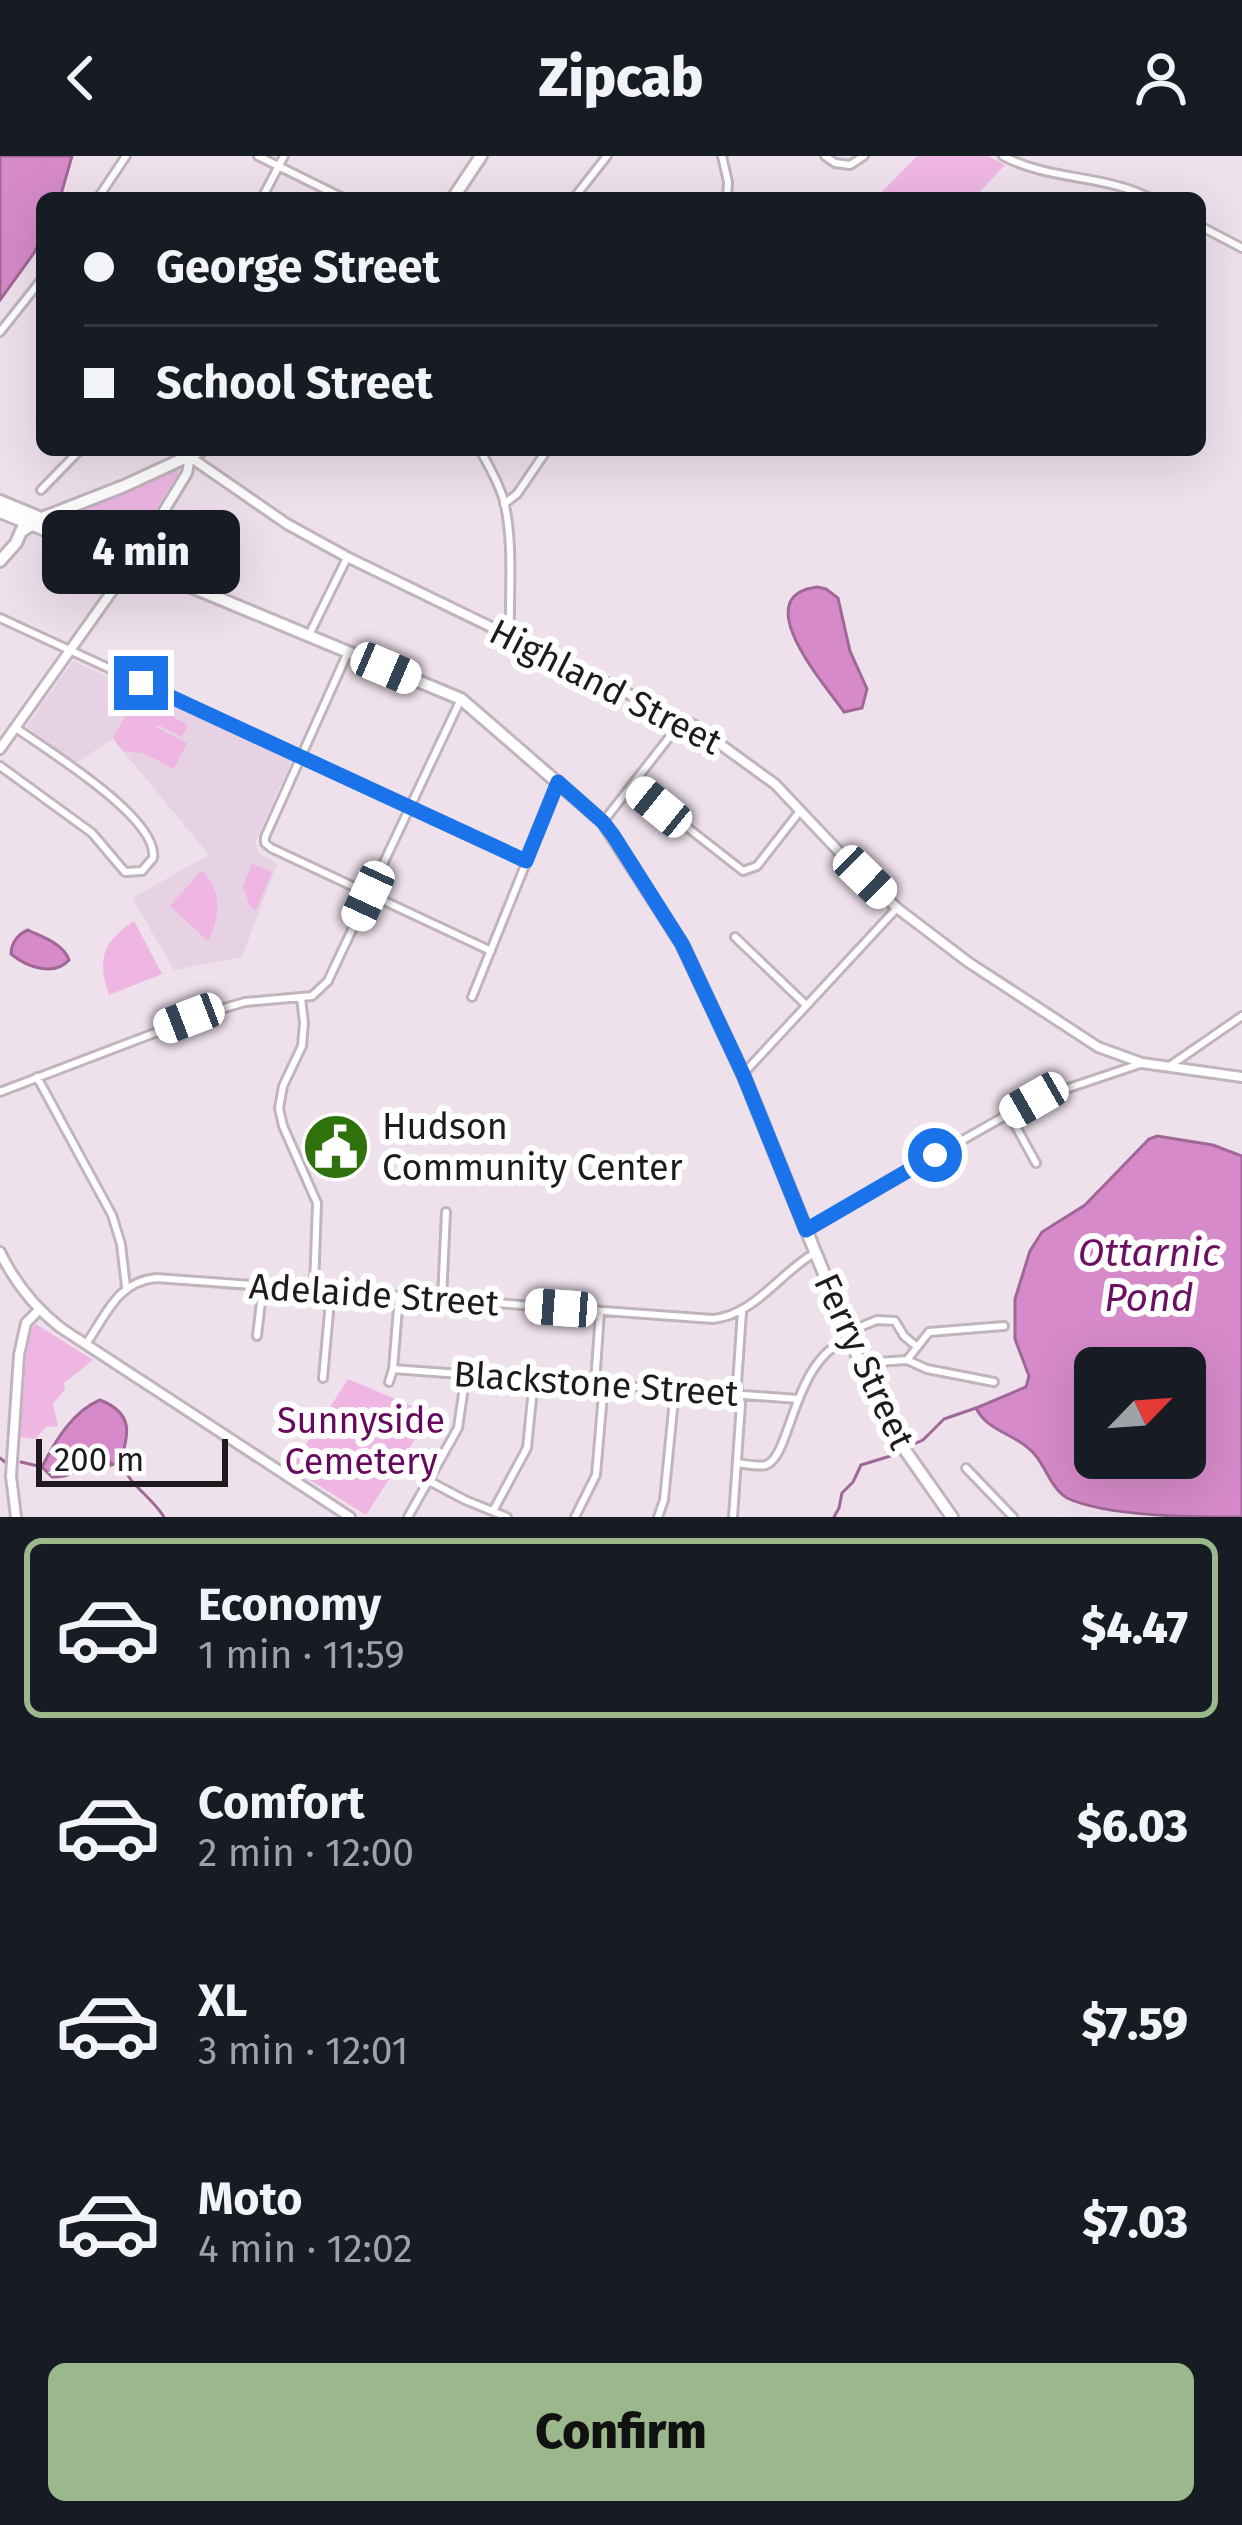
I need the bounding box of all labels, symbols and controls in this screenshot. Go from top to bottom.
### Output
icon: back [48,45,114,111]
icon: person [1128,45,1194,111]
text: Zipcab [539,46,703,110]
text: George Street [156,240,440,294]
text: School Street [156,356,433,410]
callout: 4 min [42,509,240,593]
text: 4 min [92,529,190,575]
street label: Highland Street [482,610,729,764]
car [346,637,426,699]
route end [114,656,168,710]
car [620,770,698,844]
car [827,839,903,915]
car [336,856,400,936]
car [149,988,229,1048]
car [994,1066,1074,1134]
place label: Hudson Community Center [382,1105,683,1190]
public building icon: Hudson Community Center [301,1112,371,1182]
route start [908,1128,962,1182]
water label: Ottarnic Pond [1078,1230,1221,1321]
street label: Adelaide Street [248,1264,500,1326]
street label: Ferry Street [804,1267,924,1456]
car [524,1288,598,1328]
north arrow [1074,1347,1206,1479]
map controls [1074,1347,1206,1479]
street label: Blackstone Street [452,1352,740,1416]
park label: Sunnyside Cemetery [277,1399,445,1484]
scale bar [36,1433,228,1486]
text: 200 m [54,1440,144,1480]
icon: car [54,1574,162,1682]
text: Economy [198,1578,381,1632]
text: $4.47 [1081,1601,1188,1655]
text: 1 min · 11:59 [198,1632,405,1678]
icon: car [54,1772,162,1880]
text: Comfort [198,1776,365,1830]
text: $6.03 [1077,1799,1188,1853]
text: 2 min · 12:00 [198,1830,414,1876]
icon: car [54,1970,162,2078]
text: XL [198,1974,247,2028]
text: $7.59 [1082,1997,1188,2051]
text: 3 min · 12:01 [198,2028,408,2074]
icon: car [54,2168,162,2276]
text: Moto [198,2172,303,2226]
text: $7.03 [1082,2195,1188,2249]
text: 4 min · 12:02 [198,2226,413,2272]
button: Confirm [48,2363,1194,2501]

